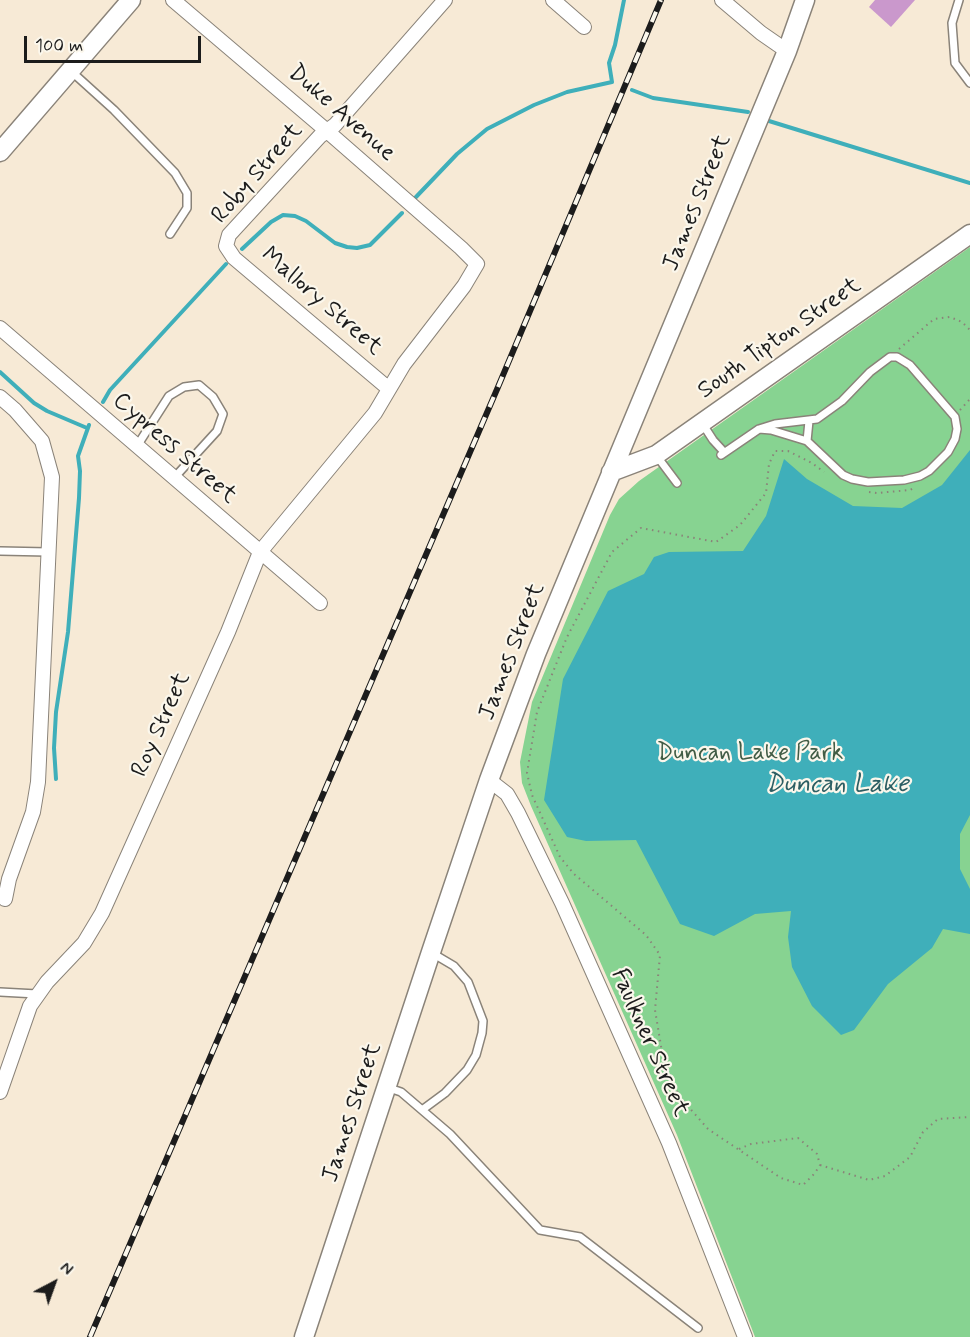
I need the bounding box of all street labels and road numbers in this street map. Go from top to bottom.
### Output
street label: Duke Avenue [281,59,401,169]
street label: Roby Street [206,118,310,230]
street label: James Street [658,131,738,275]
street label: Mallory Street [254,241,388,363]
street label: South Tipton Street [693,272,867,406]
street label: Cypress Street [106,387,242,511]
street label: James Street [474,579,552,725]
street label: Roy Street [126,668,198,782]
street label: Faulkner Street [604,965,694,1121]
street label: James Street [317,1040,389,1186]

